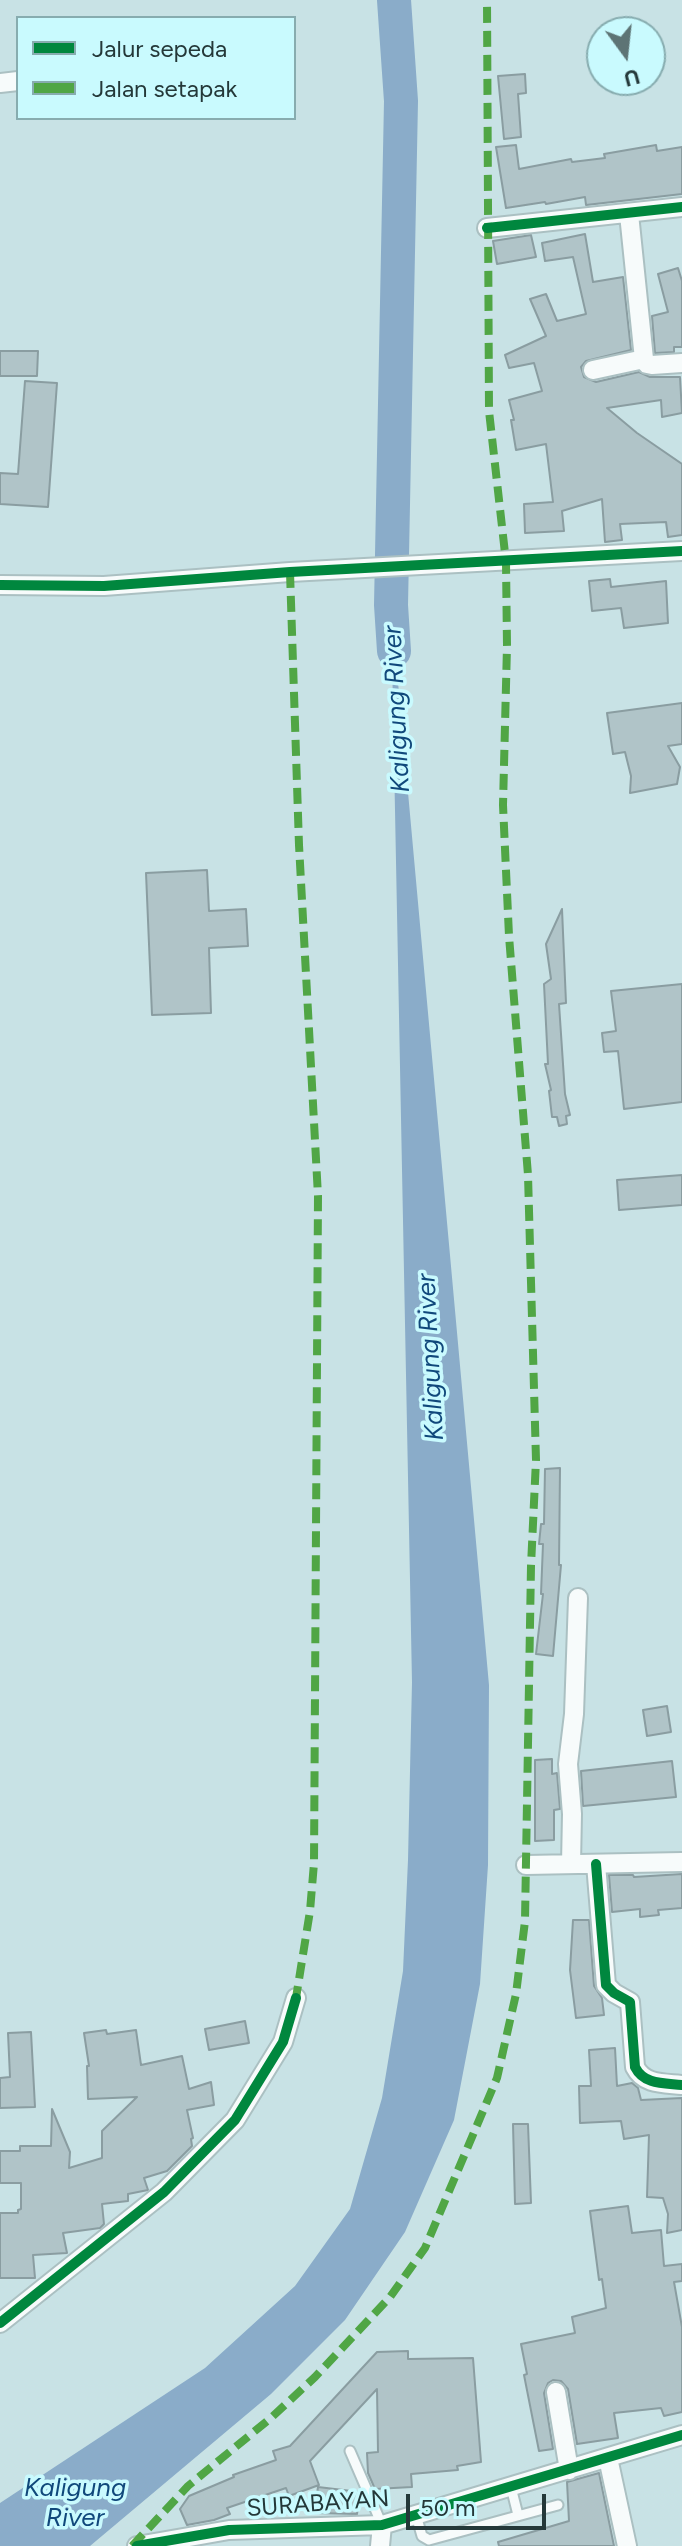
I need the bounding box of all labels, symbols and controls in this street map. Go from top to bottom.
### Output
legend [16,16,296,120]
north arrow [586,16,666,96]
text: Jalur sepeda [92,34,227,63]
text: U [621,63,643,93]
text: Jalan setapak [92,74,237,103]
water label: Kaligung River [377,625,417,793]
water label: Kaligung River [411,1273,451,1441]
water label: Kaligung River [24,2472,126,2534]
scale bar [410,2478,550,2528]
street label: SURABAYAN [246,2485,390,2523]
text: 50 m [420,2493,476,2522]

